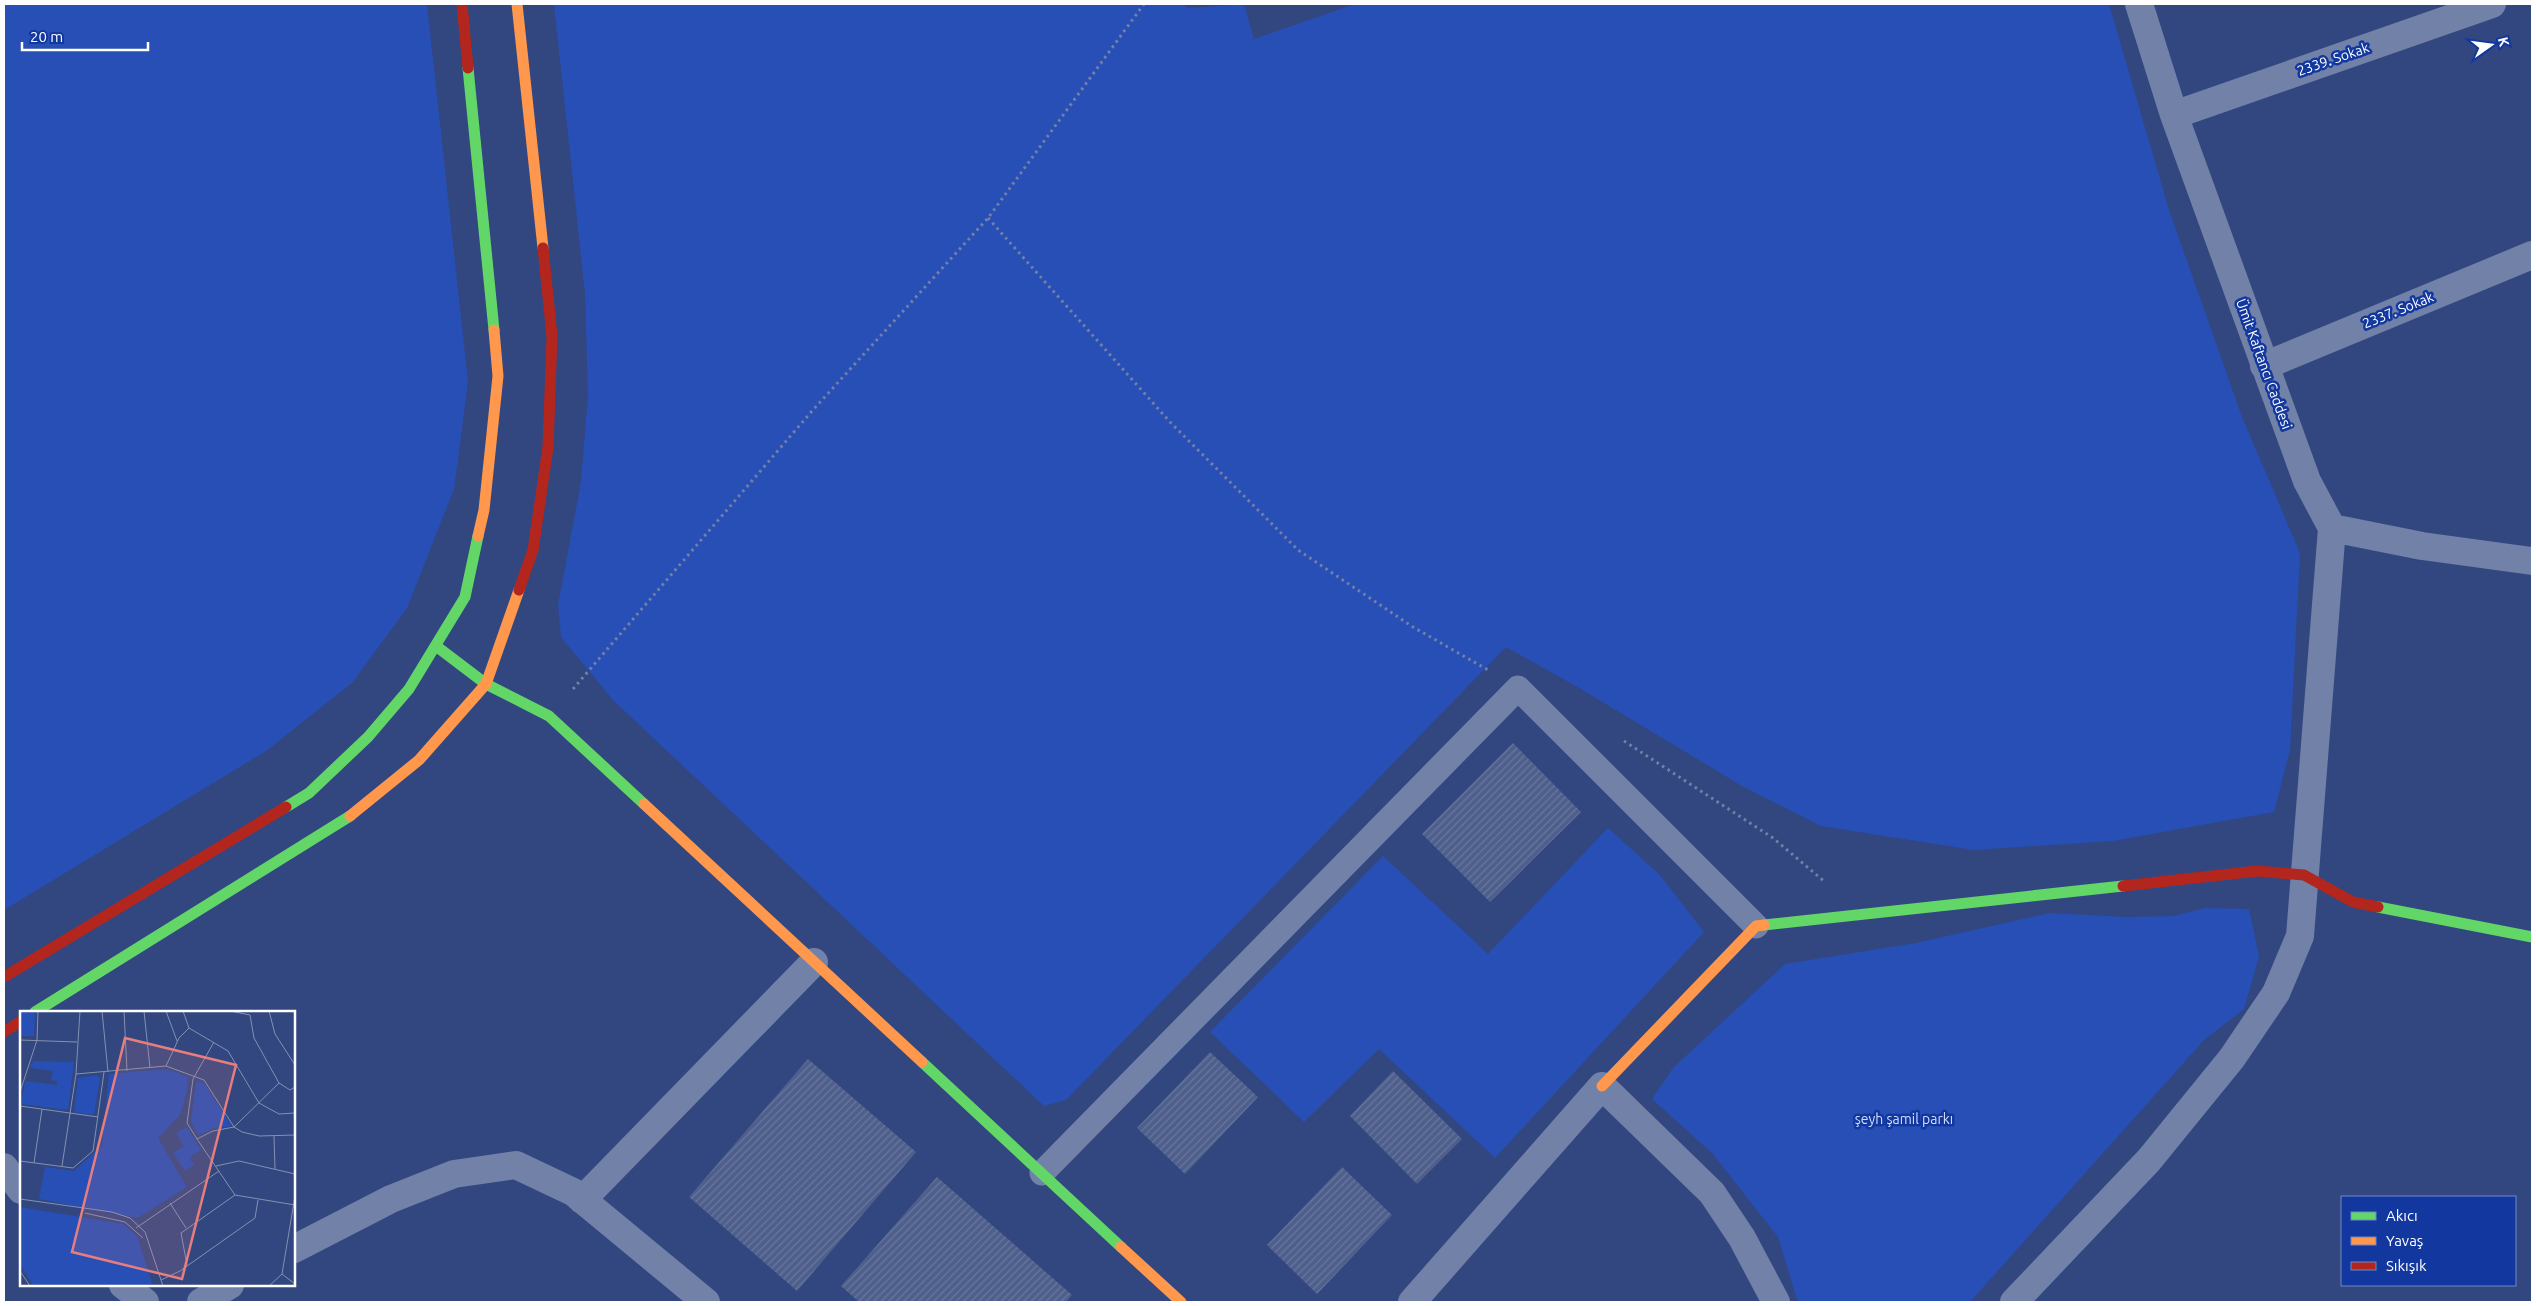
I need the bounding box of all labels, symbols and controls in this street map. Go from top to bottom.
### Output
scale bar [22,20,149,52]
north arrow [2466,20,2516,70]
text: 20 m [30,28,63,45]
text: K [2495,35,2513,49]
street label: 2339. Sokak [2295,39,2371,79]
street label: 2337. Sokak [2360,289,2436,331]
street label: Ümit Kaftancı Caddesi [2233,296,2296,432]
inset map [20,1011,295,1286]
park label: şeyh şamil parkı [1855,1111,1953,1127]
legend [2341,1196,2516,1286]
text: Akıcı [2386,1207,2418,1224]
text: Yavaş [2386,1232,2423,1249]
text: Sıkışık [2386,1257,2427,1274]

